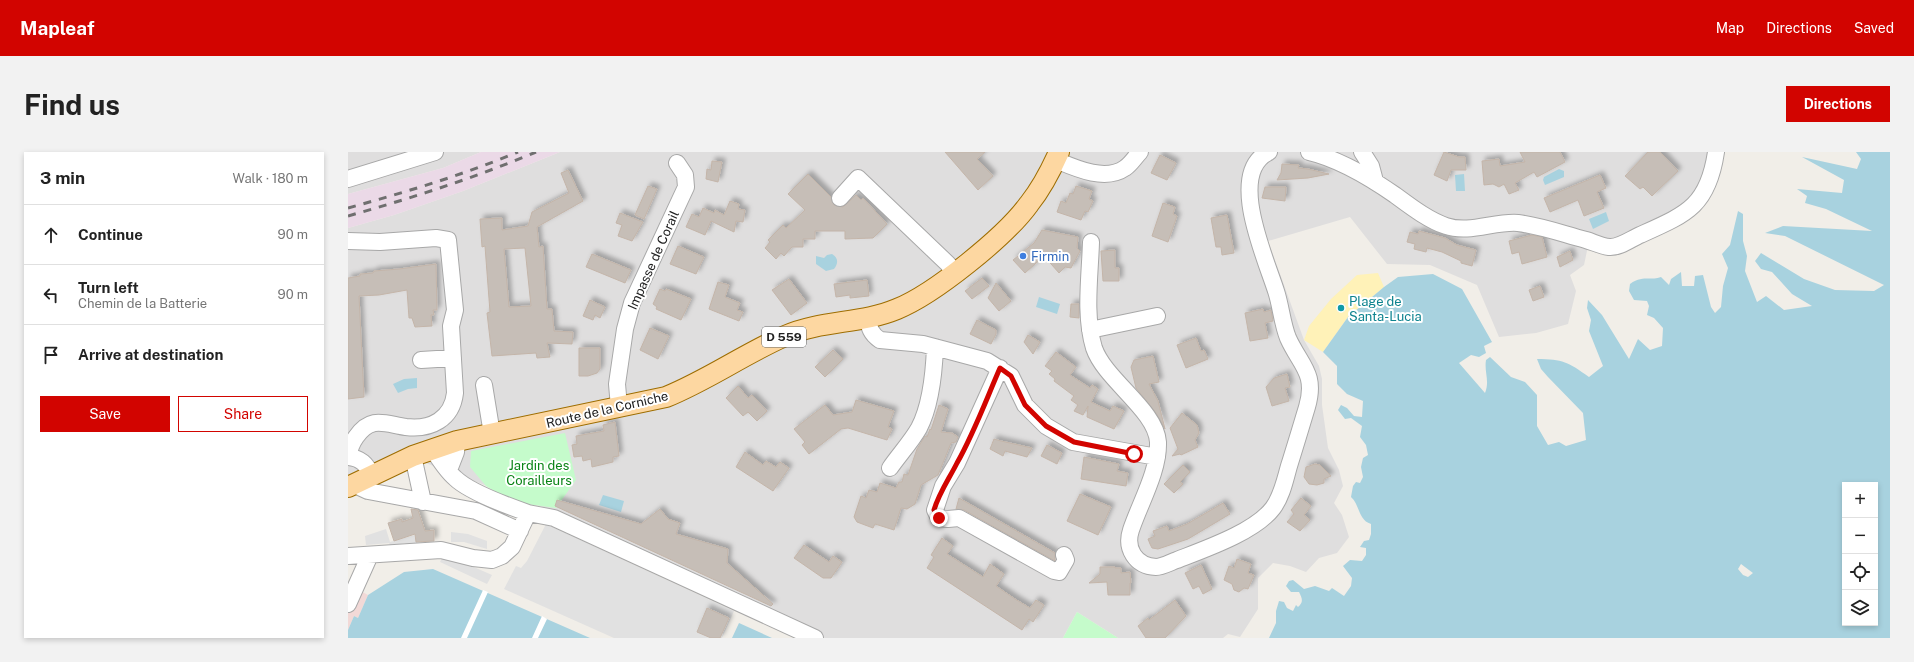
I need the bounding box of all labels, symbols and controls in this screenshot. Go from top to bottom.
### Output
text: Mapleaf [20,17,94,39]
text: Map [1716,20,1744,36]
text: Directions [1766,20,1832,36]
text: Saved [1854,20,1894,36]
button: Directions [1786,86,1890,122]
text: Find us [24,88,120,121]
text: 3 min [40,168,85,188]
text: Walk · 180 m [233,171,308,186]
street label: Impasse de Corail [625,208,682,312]
icon: ahead [40,224,62,246]
text: Continue [78,226,143,243]
text: 90 m [278,227,308,242]
place label: Firmin [1031,249,1069,264]
marker: Firmin [1018,251,1028,261]
text: Turn left [78,279,139,296]
icon: left [40,284,62,306]
text: 90 m [278,287,308,302]
place label: Plage de Santa-Lucia [1349,294,1422,324]
text: Chemin de la Batterie [78,296,207,311]
marker: Plage de Santa-Lucia [1336,303,1346,313]
road number: D 559 [762,327,806,347]
icon: arrive [40,344,62,366]
text: Arrive at destination [78,346,223,363]
street label: Route de la Corniche [545,388,670,431]
button: Save [40,396,170,432]
button: Share [178,396,308,432]
route start [1125,445,1143,463]
park label: Jardin des Corailleurs [506,458,572,488]
map controls [1842,482,1878,626]
button: + [1842,482,1878,518]
route end [930,509,948,527]
button: − [1842,518,1878,554]
button: locate [1842,554,1878,590]
button: layers [1842,590,1878,626]

